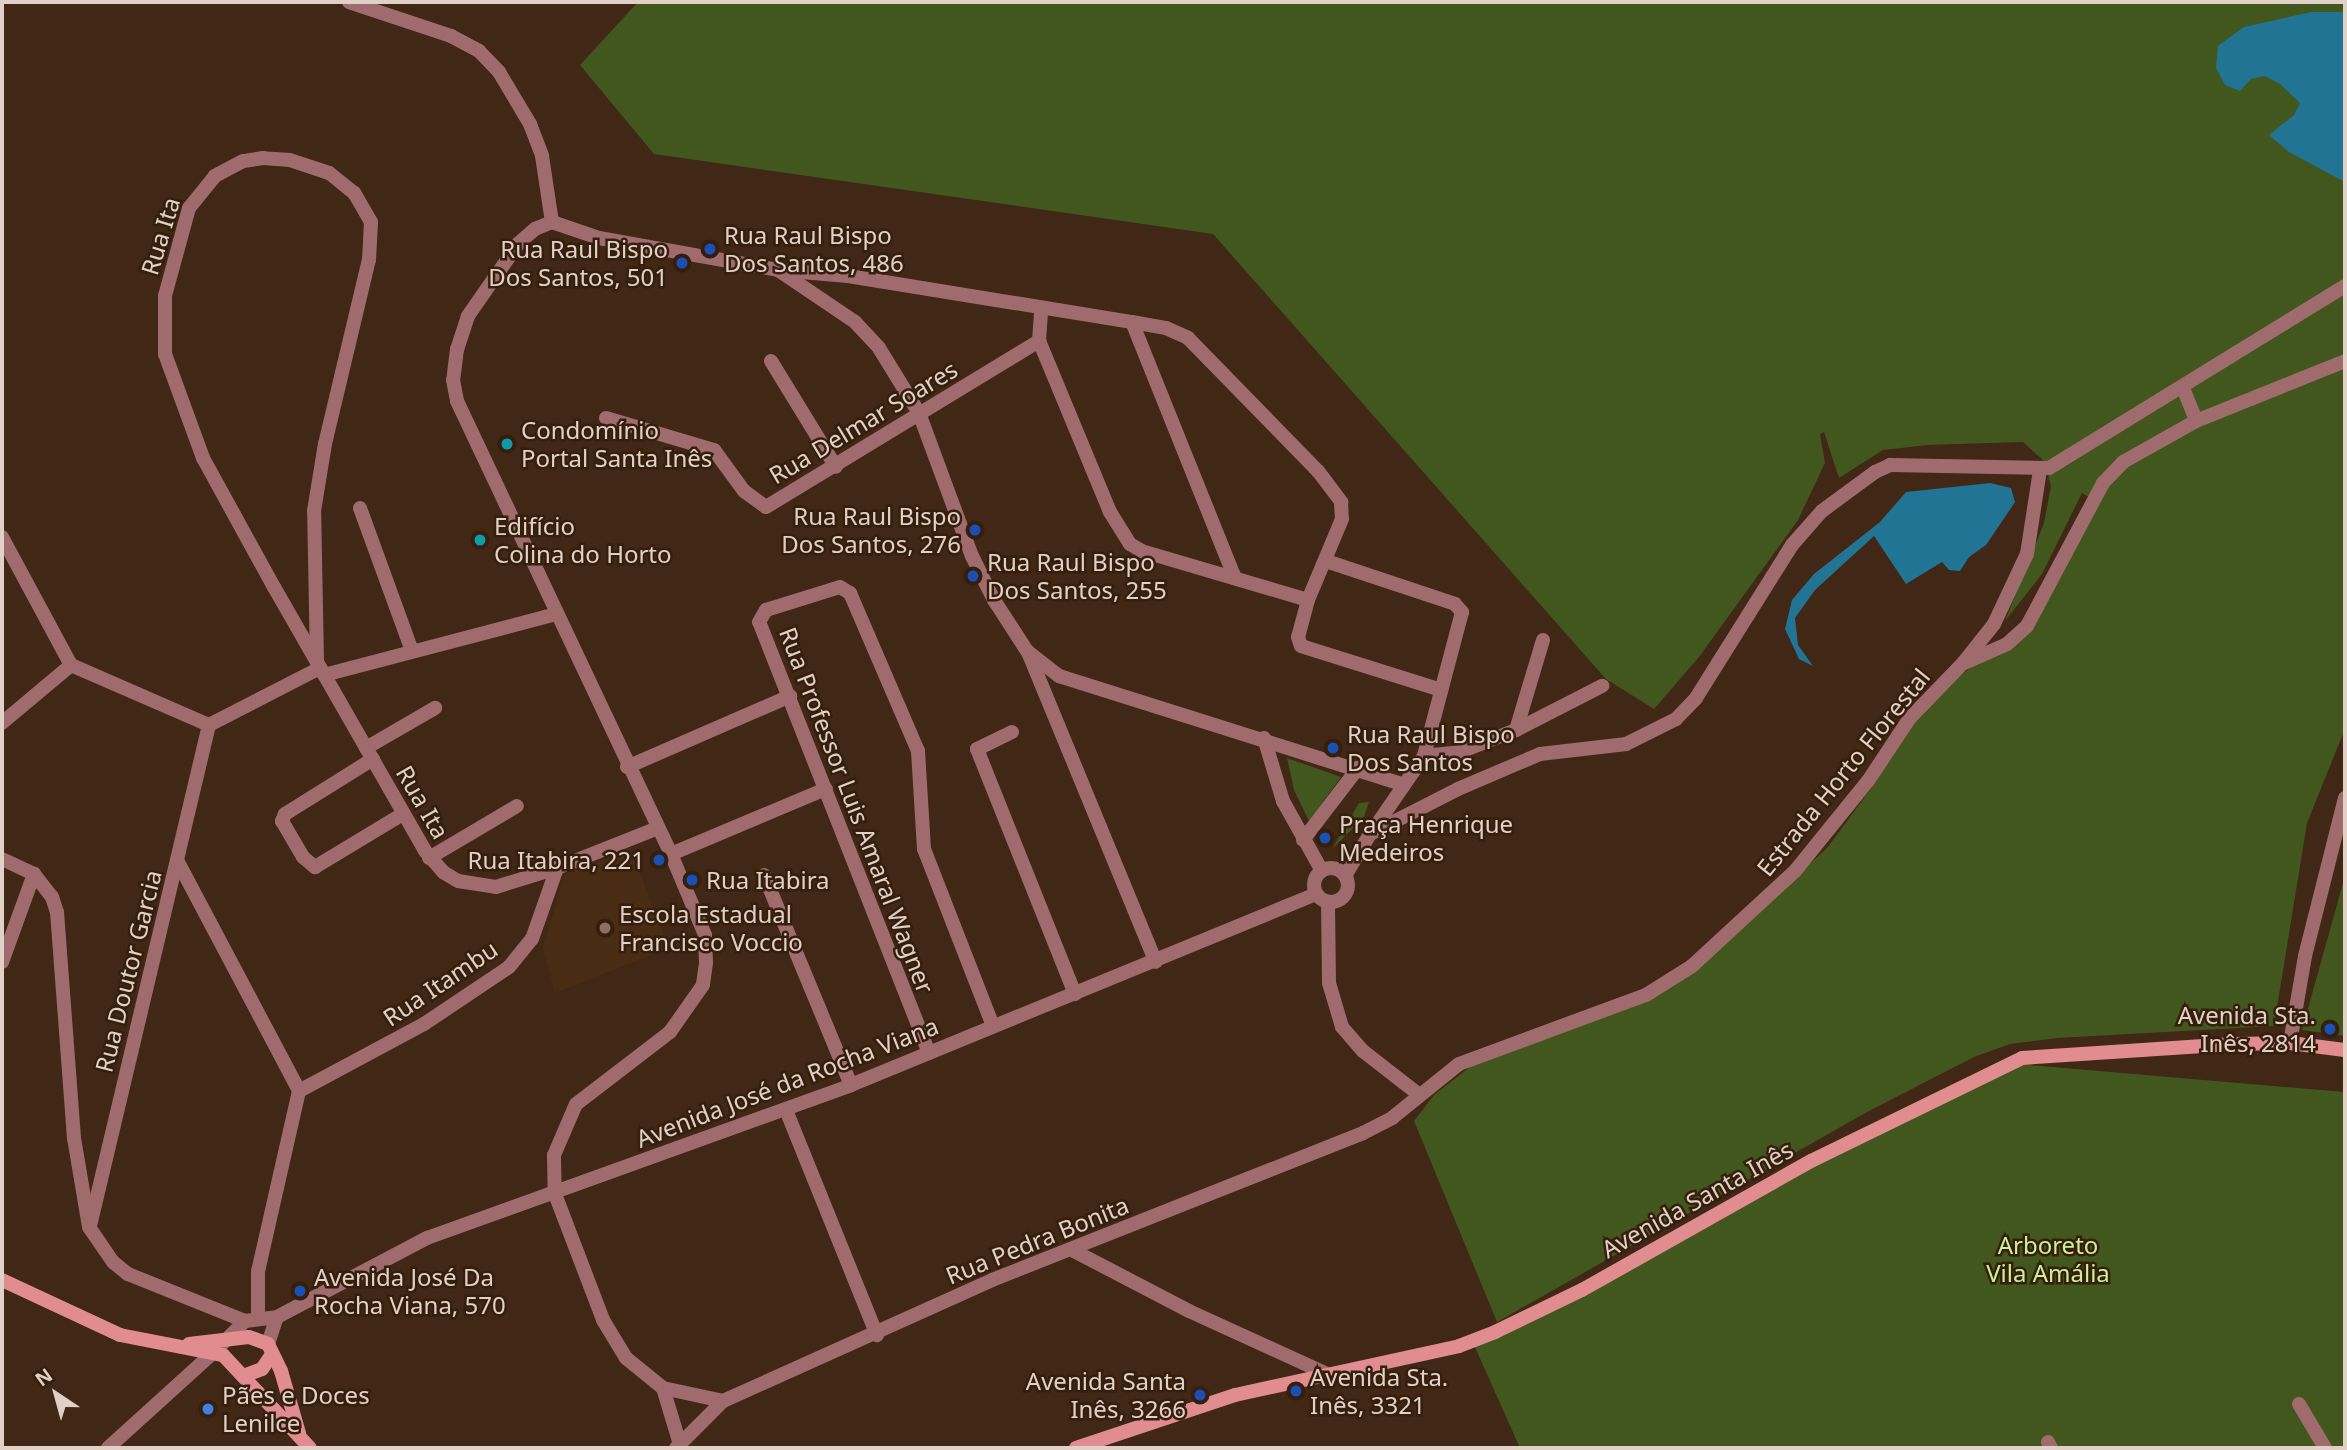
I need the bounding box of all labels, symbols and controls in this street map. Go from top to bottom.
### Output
street label: Rua Ita [135,194,185,278]
place label: Rua Raul Bispo Dos Santos, 486 [724,221,904,277]
place label: Rua Raul Bispo Dos Santos, 501 [488,235,668,291]
marker: Rua Raul Bispo Dos Santos, 486 [702,241,718,257]
marker: Rua Raul Bispo Dos Santos, 501 [674,255,690,271]
street label: Rua Delmar Soares [764,354,962,490]
place label: Condomínio Portal Santa Inês [521,416,712,472]
marker: Condomínio Portal Santa Inês [499,436,515,452]
place label: Rua Raul Bispo Dos Santos, 276 [781,502,961,558]
place label: Edifício Colina do Horto [494,512,672,568]
marker: Rua Raul Bispo Dos Santos, 276 [967,522,983,538]
marker: Edifício Colina do Horto [472,532,488,548]
place label: Rua Raul Bispo Dos Santos, 255 [987,548,1167,604]
marker: Rua Raul Bispo Dos Santos, 255 [965,568,981,584]
street label: Rua Professor Luis Amaral Wagner [774,623,940,997]
street label: Estrada Horto Florestal [1750,663,1936,881]
place label: Rua Raul Bispo Dos Santos [1347,720,1515,776]
marker: Rua Raul Bispo Dos Santos [1325,740,1341,756]
street label: Rua Ita [391,760,455,844]
place label: Praça Henrique Medeiros [1339,810,1513,866]
marker: Praça Henrique Medeiros [1317,830,1333,846]
place label: Rua Itabira, 221 [468,846,645,874]
marker: Rua Itabira, 221 [651,852,667,868]
place label: Rua Itabira [706,866,830,894]
street label: Rua Doutor Garcia [89,867,167,1075]
marker: Rua Itabira [684,872,700,888]
place label: Escola Estadual Francisco Voccio [619,900,803,956]
marker: Escola Estadual Francisco Voccio [597,920,613,936]
street label: Rua Itambu [377,934,503,1032]
place label: Avenida Sta. Inês, 2814 [2178,1001,2316,1057]
street label: Avenida José da Rocha Viana [632,1011,942,1153]
marker: Avenida Sta. Inês, 2814 [2322,1021,2338,1037]
street label: Avenida Santa Inês [1596,1134,1798,1264]
street label: Rua Pedra Bonita [941,1190,1133,1290]
park label: Arboreto Vila Amália [1986,1231,2110,1287]
place label: Avenida José Da Rocha Viana, 570 [314,1263,506,1319]
marker: Avenida José Da Rocha Viana, 570 [292,1283,308,1299]
north arrow [21,1359,91,1429]
text: N [30,1362,58,1392]
place label: Avenida Sta. Inês, 3321 [1310,1363,1448,1419]
place label: Avenida Santa Inês, 3266 [1026,1367,1186,1423]
place label: Pães e Doces Lenilce [222,1381,370,1437]
marker: Avenida Sta. Inês, 3321 [1288,1383,1304,1399]
marker: Avenida Santa Inês, 3266 [1192,1387,1208,1403]
marker: Pães e Doces Lenilce [200,1401,216,1417]

